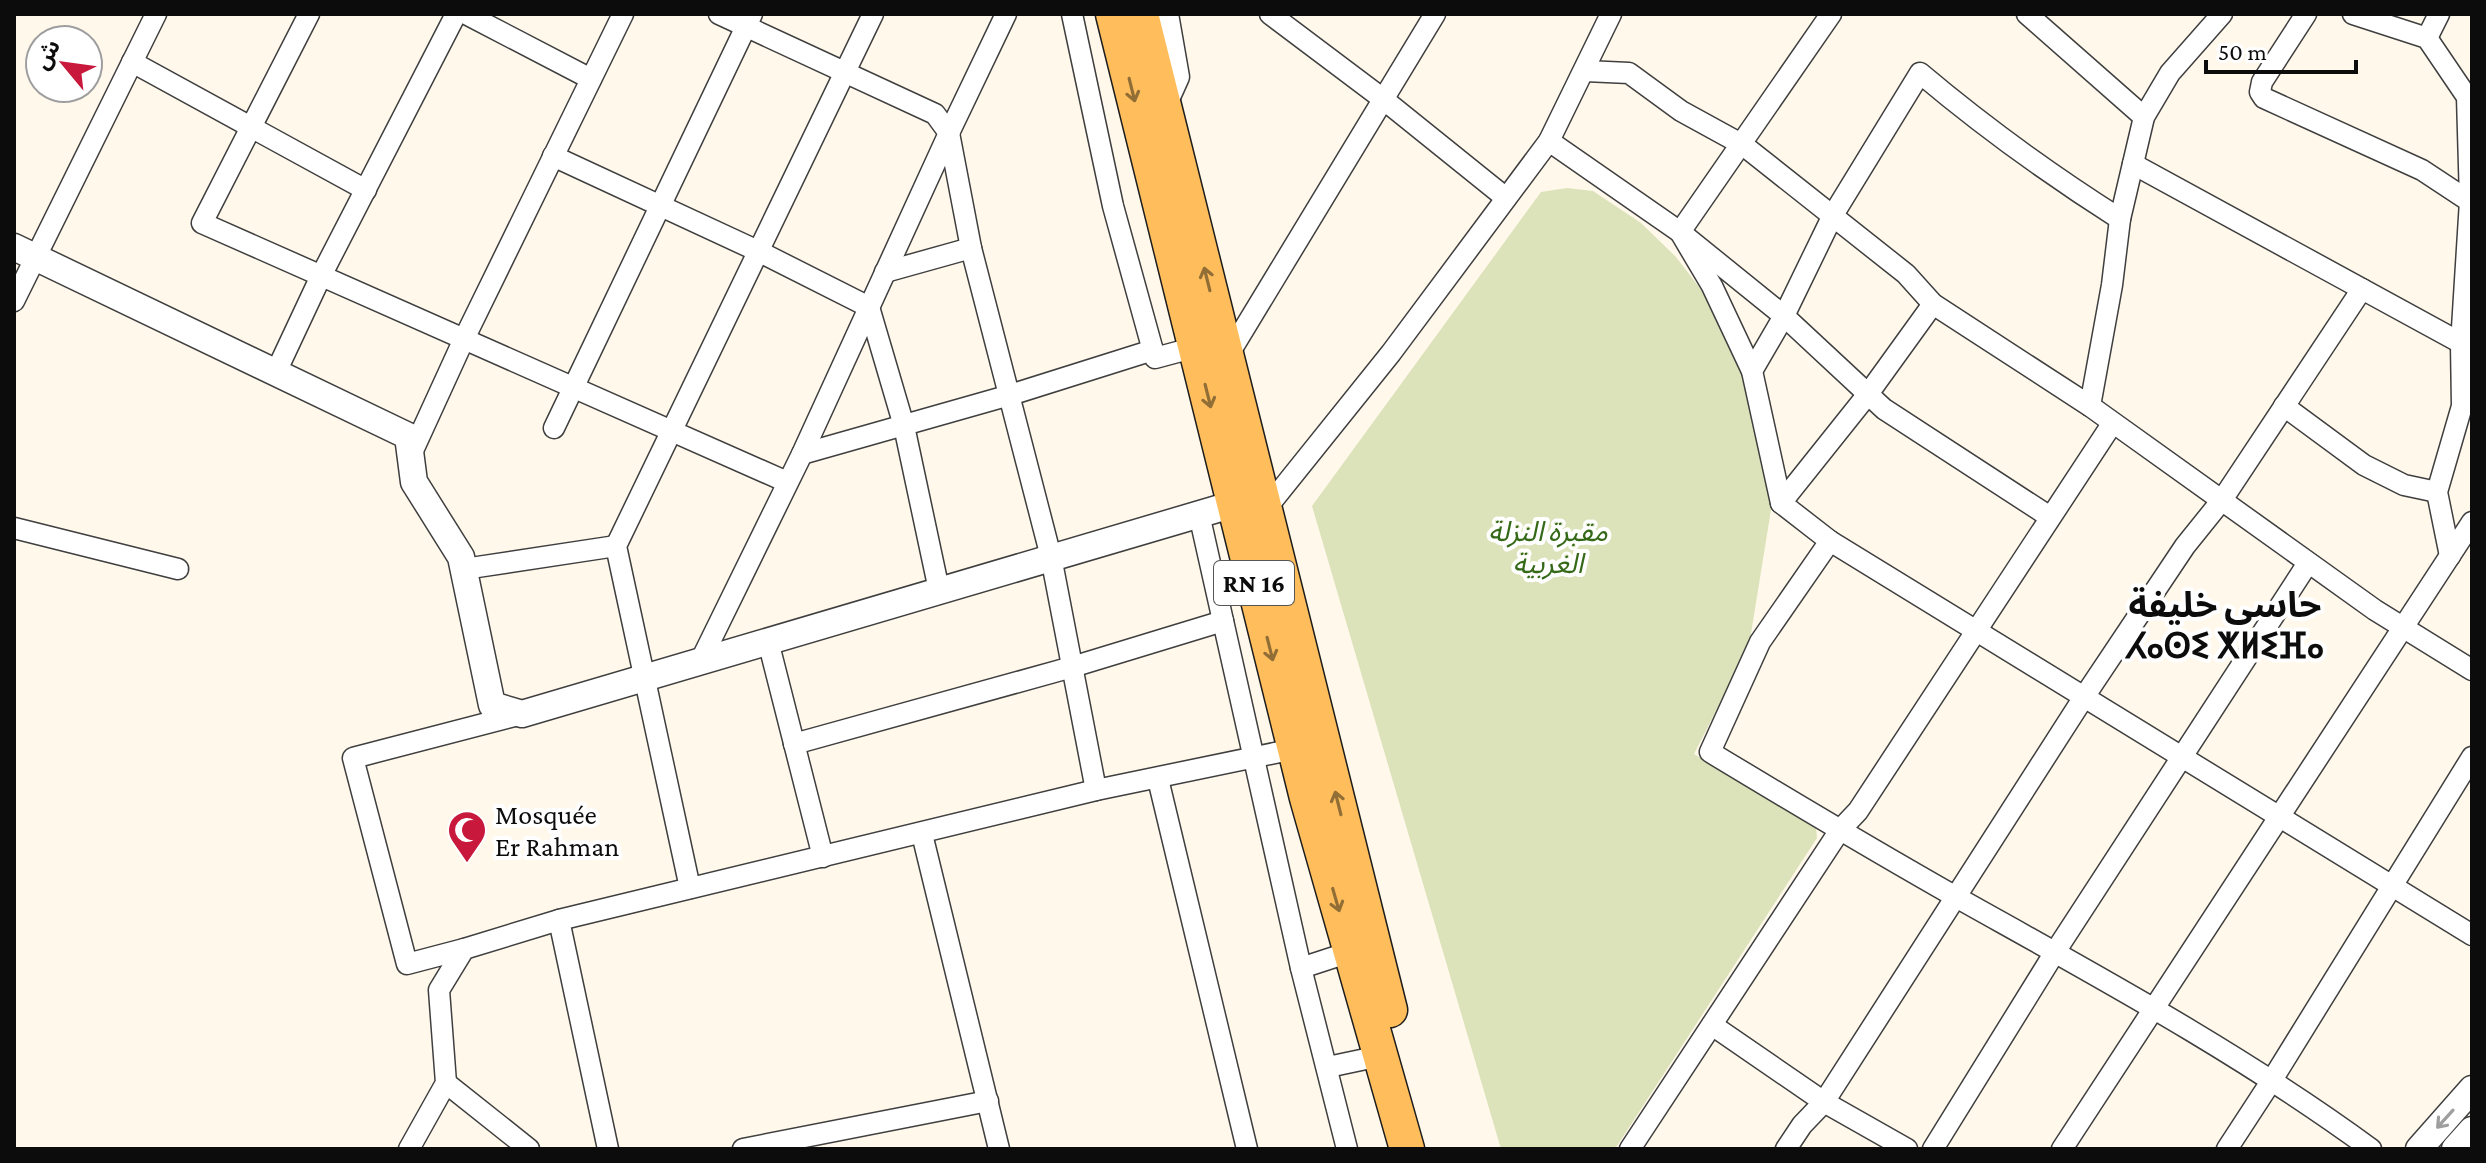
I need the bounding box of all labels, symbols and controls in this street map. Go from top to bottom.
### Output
north arrow [24,24,104,104]
scale bar [2206,24,2356,74]
text: ش [29,35,65,74]
text: 50 m [2218,38,2267,65]
one-way arrow [1125,76,1140,102]
one-way arrow [1199,267,1214,293]
one-way arrow [1201,383,1216,409]
park label: مقبرة النزلة الغربية [1488,516,1608,580]
road number: RN 16 [1214,561,1294,605]
district label: حاسي خليفة ⵃⴰⵙⵉ ⵅⵍⵉⴼⴰ [2125,585,2324,666]
one-way arrow [1263,635,1278,661]
one-way arrow [1330,791,1345,816]
place label: Mosquée Er Rahman [495,799,619,862]
mosque icon: Mosquée Er Rahman [446,809,488,864]
one-way arrow [1329,887,1344,913]
one-way arrow [2437,1109,2455,1129]

